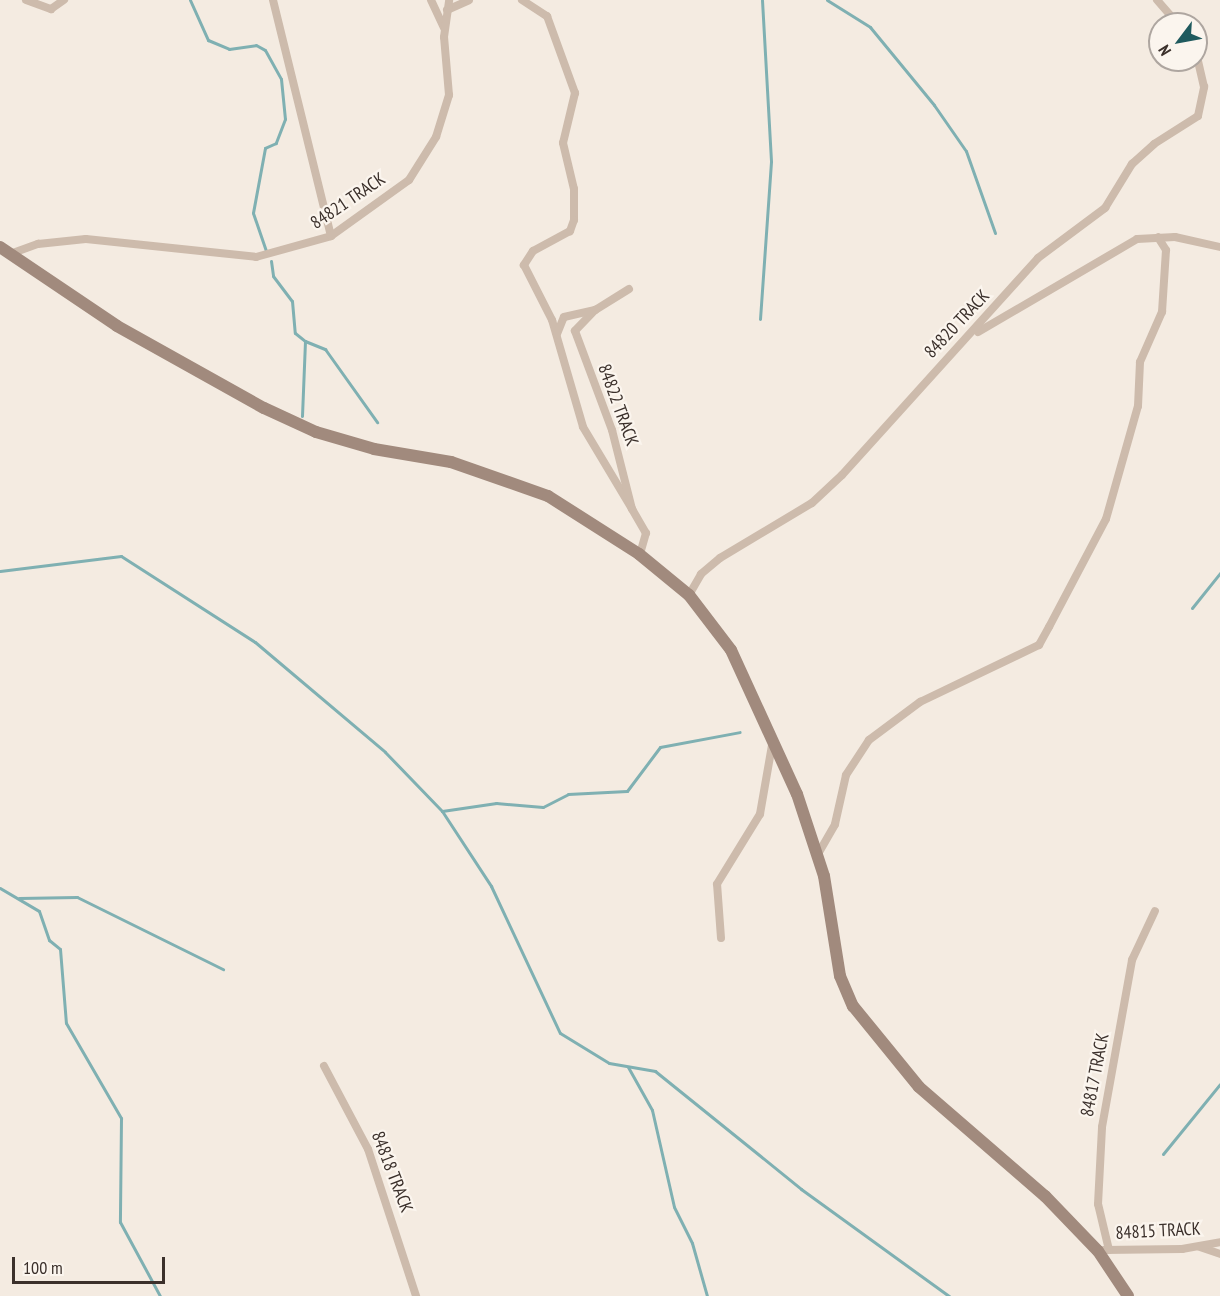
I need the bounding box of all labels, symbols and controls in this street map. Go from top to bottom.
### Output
north arrow [1148,12,1208,72]
text: N [1154,42,1175,59]
street label: 84821 TRACK [306,168,390,234]
street label: 84820 TRACK [920,285,994,363]
street label: 84822 TRACK [593,361,643,449]
street label: 84817 TRACK [1076,1031,1114,1119]
street label: 84818 TRACK [367,1128,417,1216]
street label: 84815 TRACK [1115,1218,1201,1244]
scale bar [15,1245,168,1283]
text: 100 m [23,1256,63,1279]

